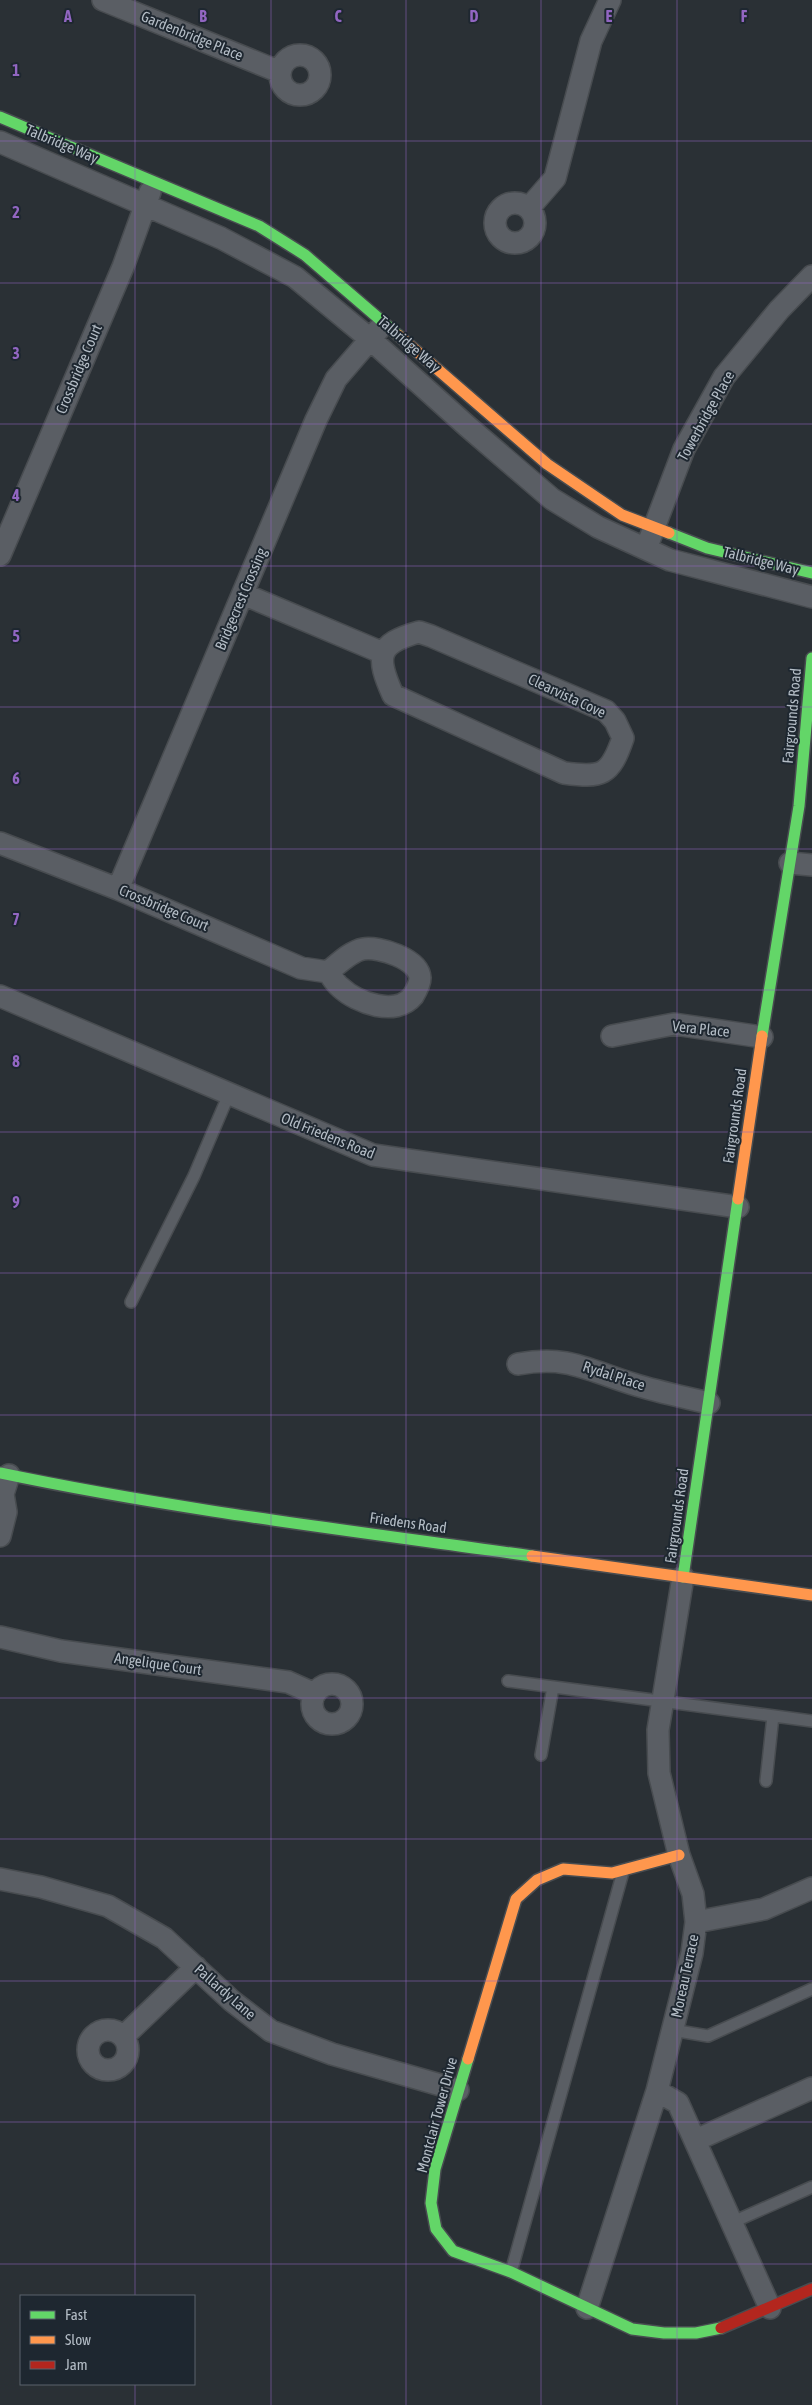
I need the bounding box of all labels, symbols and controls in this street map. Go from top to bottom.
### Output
text: A [63,7,72,25]
street label: Gardenbridge Place [139,7,246,64]
text: B [199,7,207,25]
text: C [334,7,342,25]
text: D [470,7,479,25]
text: E [606,7,613,25]
text: F [741,7,748,25]
text: 1 [12,61,20,79]
street label: Talbridge Way [23,121,101,166]
text: 2 [12,203,20,221]
street label: Talbridge Way [375,312,444,375]
street label: Crossbridge Court [52,321,105,416]
text: 3 [12,344,20,362]
street label: Towerbridge Place [674,368,737,464]
text: 4 [11,486,20,504]
street label: Talbridge Way [722,543,801,578]
street label: Bridgecrest Crossing [211,545,270,652]
text: 5 [12,627,20,645]
street label: Fairgrounds Road [779,668,804,764]
street label: Clearvista Cove [526,670,609,721]
text: 6 [12,769,20,787]
street label: Crossbridge Court [117,881,212,934]
text: 7 [12,910,20,928]
street label: Vera Place [672,1017,731,1040]
text: 8 [12,1052,20,1070]
street label: Fairgrounds Road [719,1067,750,1164]
street label: Old Friedens Road [279,1109,377,1162]
text: 9 [12,1193,20,1211]
street label: Rydal Place [581,1358,648,1394]
street label: Fairgrounds Road [661,1467,692,1564]
street label: Friedens Road [368,1509,448,1536]
street label: Angelique Court [113,1649,203,1678]
street label: Moreau Terrace [667,1932,702,2019]
street label: Pallardy Lane [191,1960,260,2023]
street label: Montclair Tower Drive [413,2055,460,2174]
legend [20,2295,195,2385]
text: Fast [65,2306,87,2323]
text: Slow [65,2331,91,2348]
text: Jam [65,2356,88,2373]

